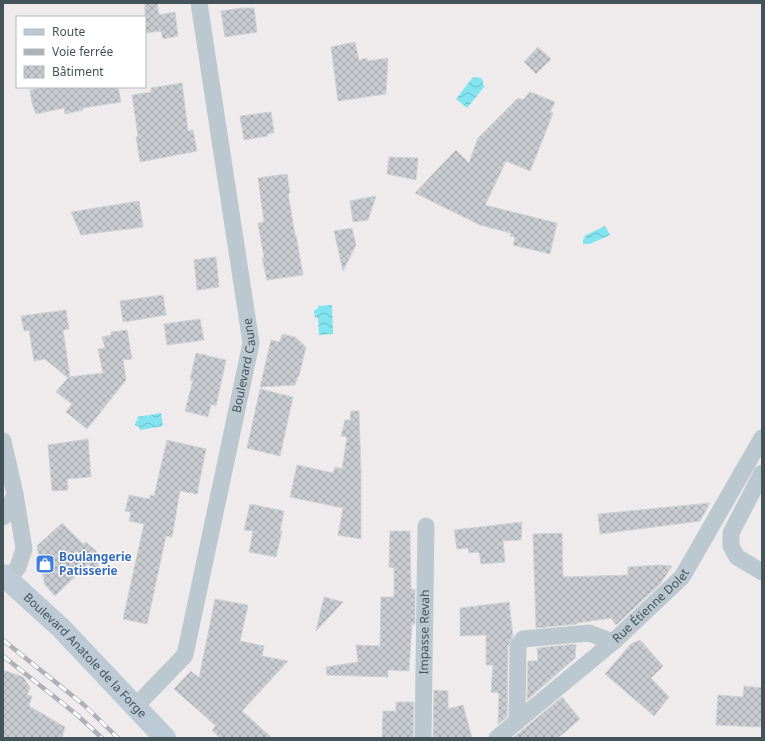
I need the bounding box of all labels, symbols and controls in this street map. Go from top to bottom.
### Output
legend [16,16,146,88]
text: Route [52,23,85,40]
text: Voie ferrée [52,43,114,60]
text: Bâtiment [52,63,104,80]
street label: Boulevard Caune [227,317,259,414]
place label: Boulangerie Patisserie [59,548,132,579]
shop icon: Boulangerie Patisserie [34,553,56,575]
street label: Rue Étienne Dolet [608,565,693,646]
street label: Boulevard Anatole de la Forge [20,589,151,722]
street label: Impasse Revah [415,589,433,675]

